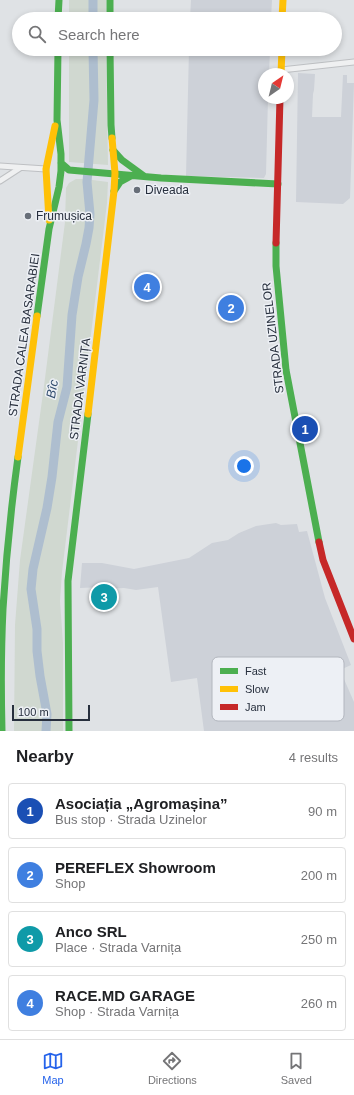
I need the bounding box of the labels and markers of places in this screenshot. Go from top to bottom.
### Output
place label: Diveada [145,183,189,197]
marker: Diveada [132,185,142,195]
place label: Frumușica [36,209,92,223]
marker: Frumușica [23,211,33,221]
pin: 4 [134,272,160,302]
pin: 2 [218,293,244,323]
pin: 1 [292,414,318,444]
pin: 3 [91,582,117,612]

